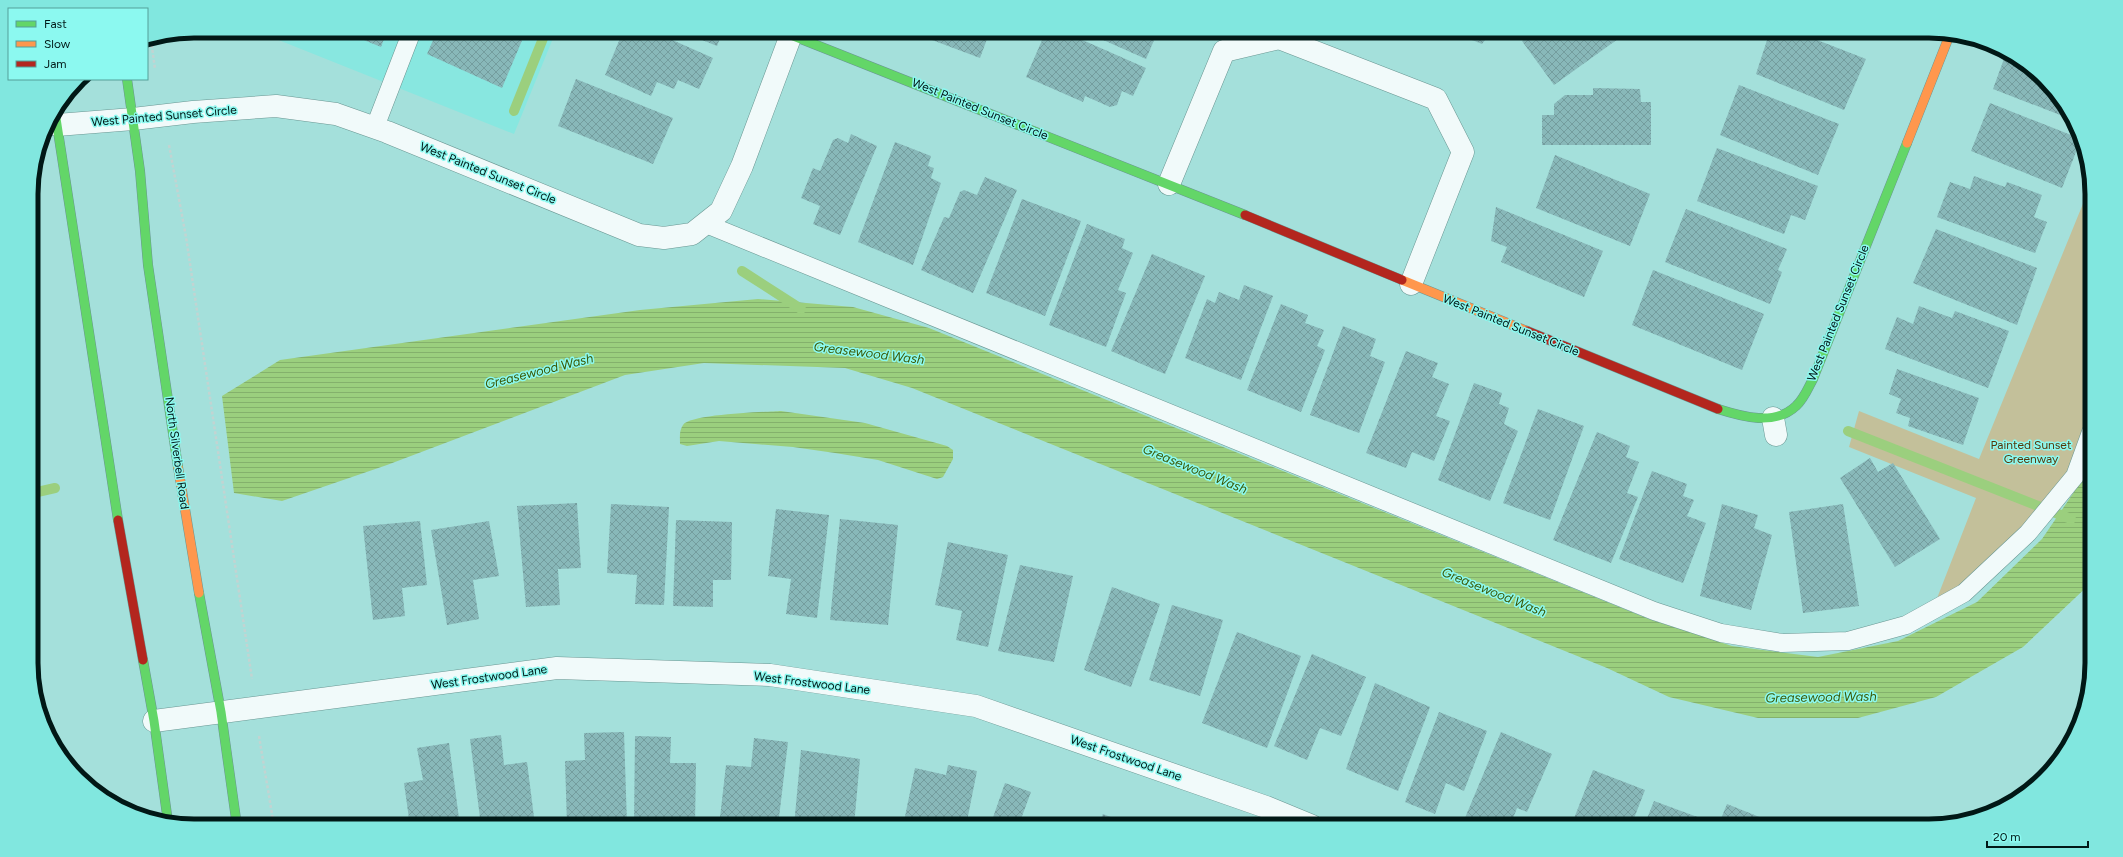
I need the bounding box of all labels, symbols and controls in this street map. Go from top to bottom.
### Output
legend [8,8,148,80]
text: Fast [44,17,67,31]
text: Slow [44,37,71,51]
text: Jam [44,57,67,71]
street label: West Painted Sunset Circle [910,75,1051,143]
street label: West Painted Sunset Circle [91,103,238,129]
street label: West Painted Sunset Circle [418,139,559,207]
street label: West Painted Sunset Circle [1804,242,1872,383]
street label: West Painted Sunset Circle [1441,291,1582,359]
water label: Greasewood Wash [813,339,925,367]
water label: Greasewood Wash [483,350,595,392]
street label: North Silverbell Road [162,396,192,510]
park label: Painted Sunset Greenway [1991,438,2072,466]
water label: Greasewood Wash [1141,441,1249,497]
water label: Greasewood Wash [1440,564,1548,620]
street label: West Frostwood Lane [430,662,548,692]
street label: West Frostwood Lane [753,669,871,697]
water label: Greasewood Wash [1765,689,1877,705]
street label: West Frostwood Lane [1068,732,1184,784]
scale bar [1987,823,2088,849]
text: 20 m [1993,830,2021,844]

